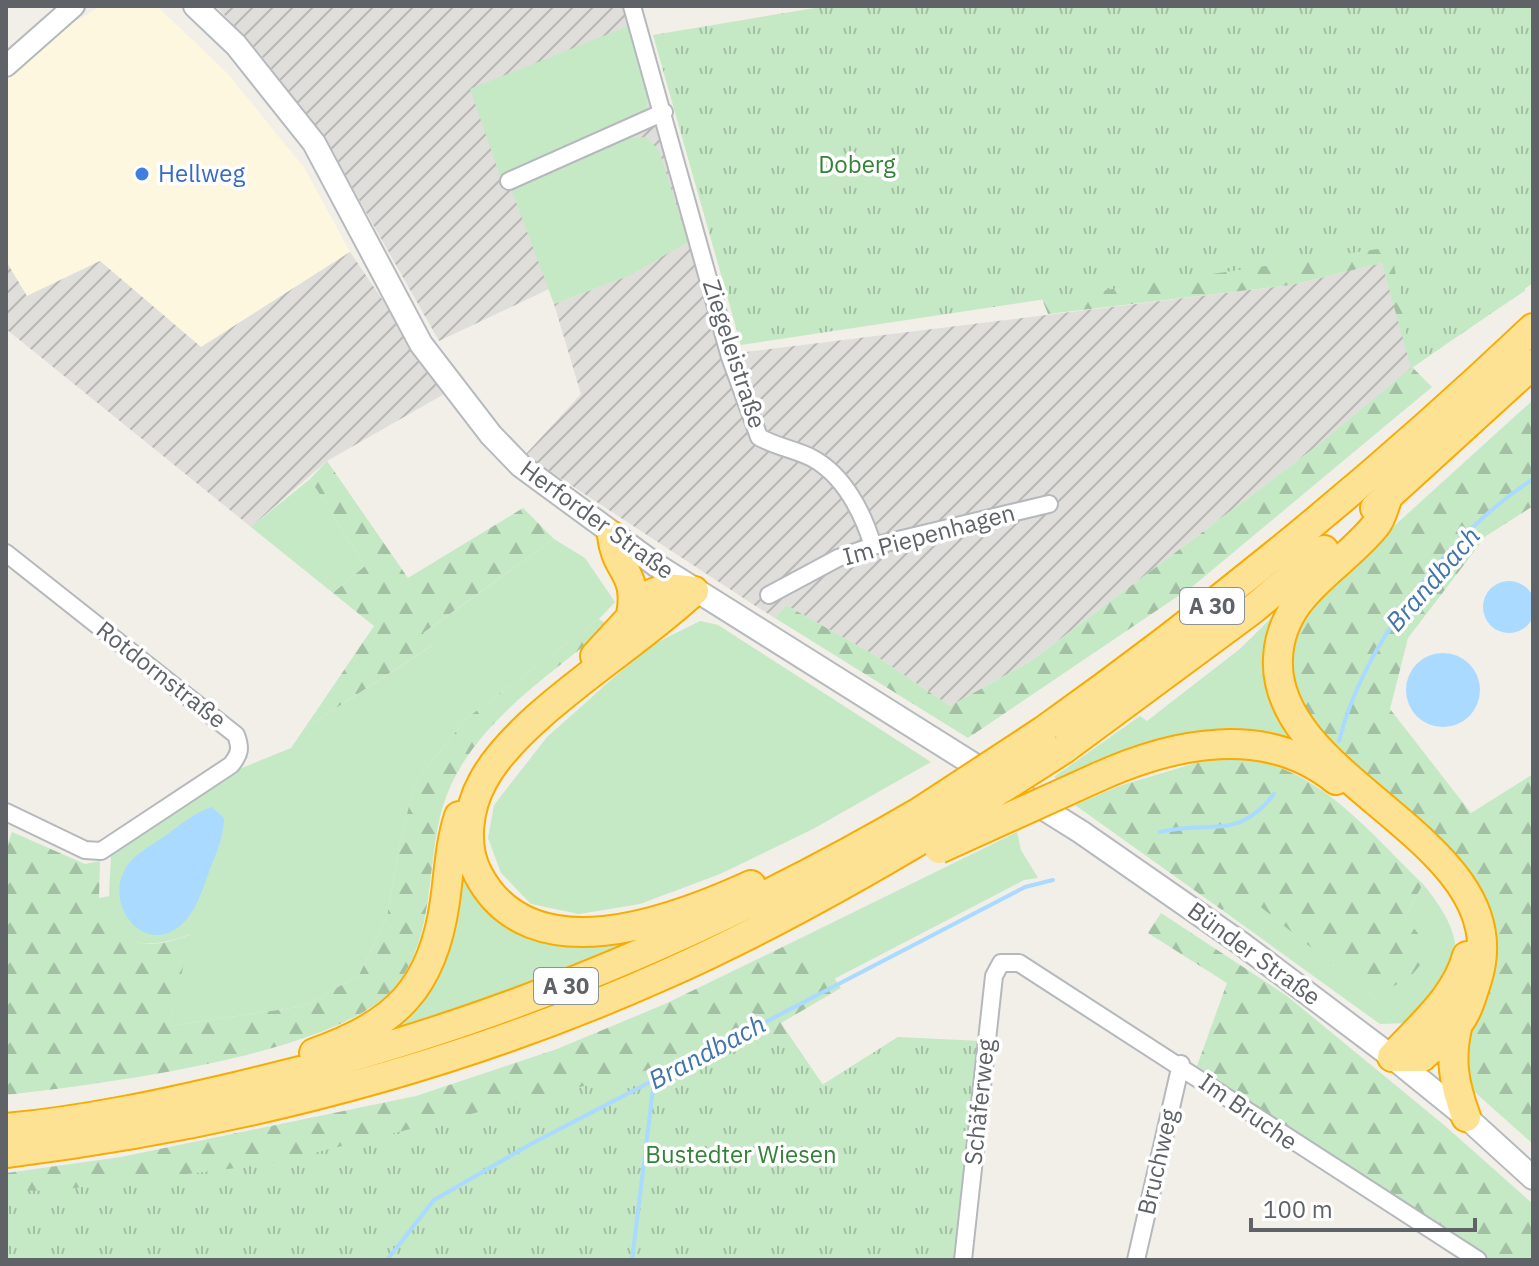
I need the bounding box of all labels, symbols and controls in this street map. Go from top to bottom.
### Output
park label: Doberg [818,148,896,180]
place label: Hellweg [158,157,245,189]
marker: Hellweg [133,165,151,183]
street label: Ziegeleistraße [696,275,774,432]
street label: Herforder Straße [514,453,681,586]
street label: Im Piepenhagen [839,496,1018,572]
water label: Brandbach [1377,519,1487,638]
road number: A 30 [1180,588,1244,624]
street label: Rotdornstraße [90,613,233,735]
street label: Bünder Straße [1182,894,1327,1012]
road number: A 30 [534,968,598,1004]
water label: Brandbach [642,1006,771,1096]
street label: Schäferweg [956,1037,1002,1166]
street label: Im Bruche [1193,1066,1304,1157]
street label: Bruchweg [1129,1105,1185,1218]
park label: Bustedter Wiesen [645,1138,837,1170]
scale bar [1251,1182,1475,1232]
text: 100 m [1263,1193,1333,1225]

